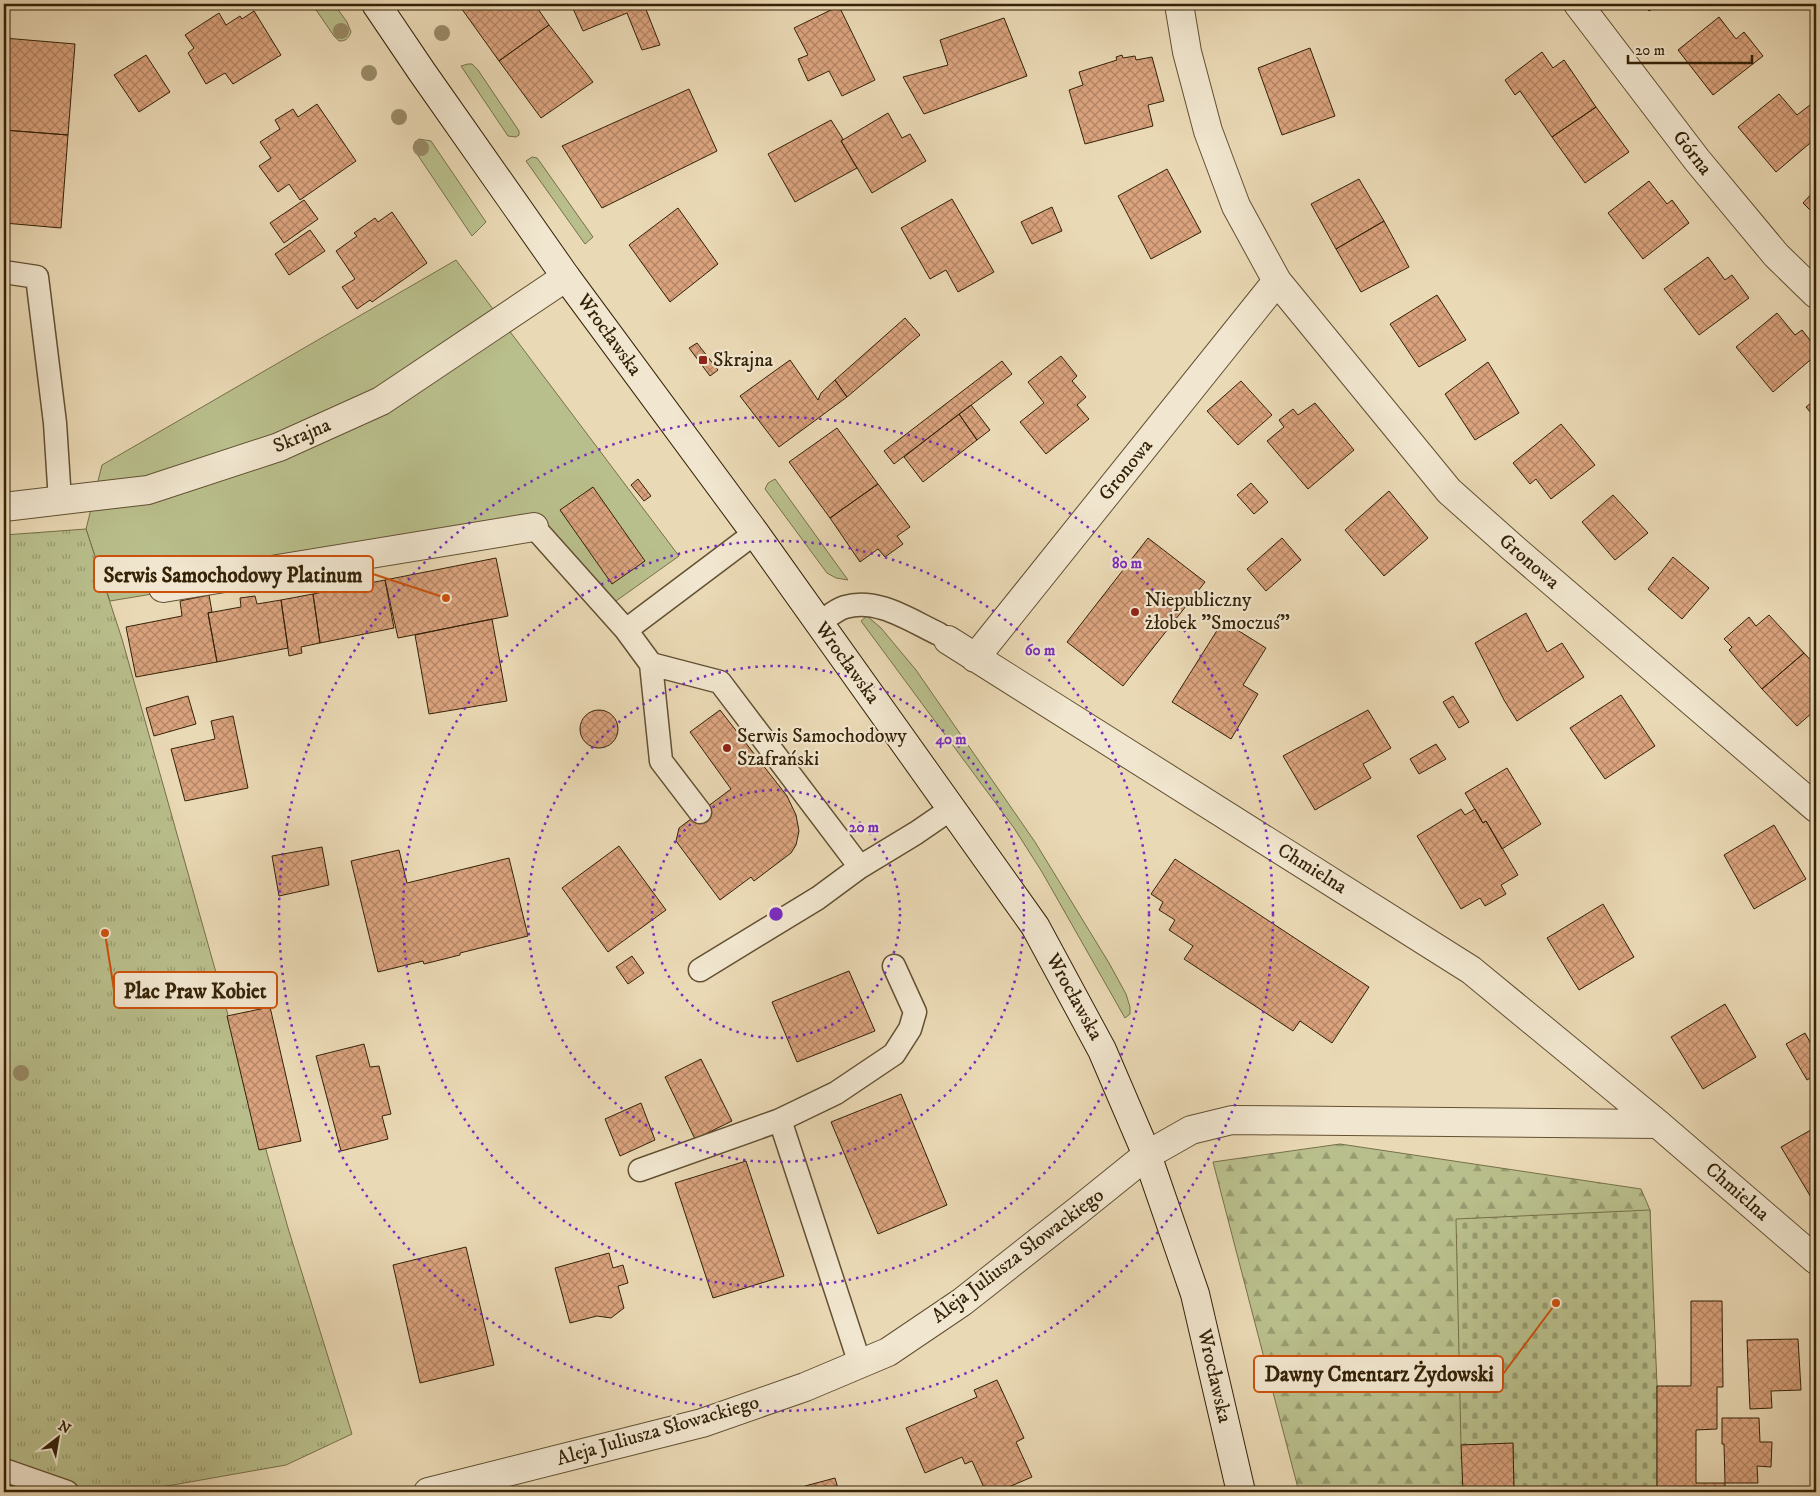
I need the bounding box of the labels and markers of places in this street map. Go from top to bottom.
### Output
place label: Skrajna [713,348,774,373]
marker: Skrajna [697,354,709,366]
callout: Serwis Samochodowy Platinum [94,556,373,592]
place label: Niepubliczny żłobek "Smoczuś" [1145,588,1290,636]
marker: Niepubliczny żłobek "Smoczuś" [1129,606,1141,618]
place label: Serwis Samochodowy Szafrański [737,724,907,772]
marker: Serwis Samochodowy Szafrański [721,742,733,754]
centre of rings [767,905,785,923]
callout: Plac Praw Kobiet [114,972,277,1008]
callout: Dawny Cmentarz Żydowski [1254,1356,1503,1392]

